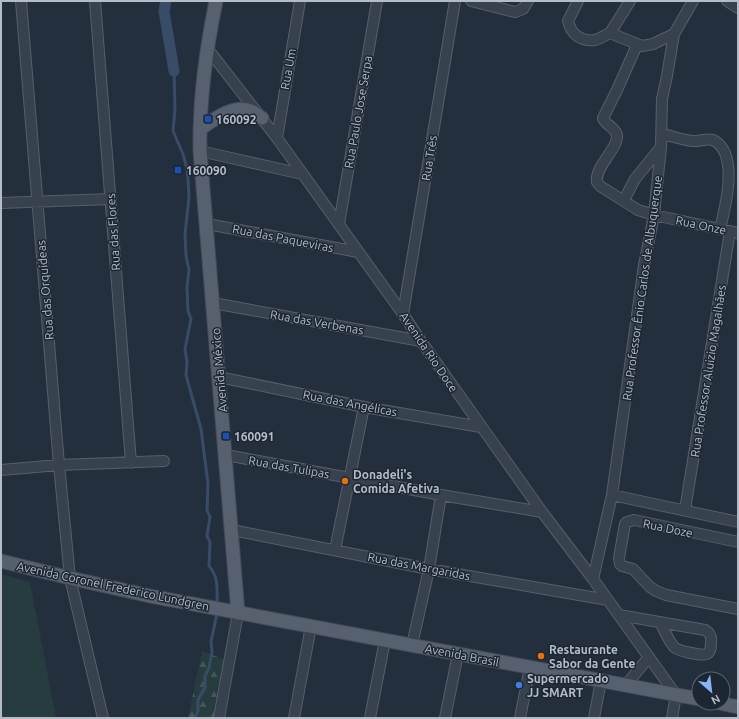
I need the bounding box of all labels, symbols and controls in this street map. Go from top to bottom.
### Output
street label: Rua Um [278,47,298,91]
street label: Rua Paulo Jose Serpa [342,55,374,169]
place label: 160092 [216,113,257,126]
marker: 160092 [203,114,213,124]
street label: Rua Três [419,134,439,182]
place label: 160090 [186,164,227,177]
marker: 160090 [173,165,183,175]
street label: Rua Professor Ênio Carlos de Albuquerque [620,175,664,401]
street label: Rua das Flores [104,193,122,271]
street label: Rua Onze [674,213,728,237]
street label: Rua das Paqueviras [231,222,335,254]
street label: Rua das Orquídeas [34,240,56,340]
street label: Rua Professor Aluizio Magalhães [688,284,728,458]
street label: Rua das Verbenas [269,307,365,337]
street label: Avenida Rio Doce [397,310,461,394]
street label: Avenida México [209,327,229,413]
street label: Rua das Angélicas [302,388,398,418]
place label: 160091 [234,430,275,443]
marker: 160091 [221,431,231,441]
street label: Rua das Tulipas [247,453,331,481]
place label: Donadeli's Comida Afetiva [353,468,439,495]
marker: Donadeli's Comida Afetiva [340,476,350,486]
street label: Rua Doze [642,516,694,540]
street label: Rua das Margaridas [366,550,472,582]
street label: Avenida Coronel Frederico Lundgren [16,559,210,613]
street label: Avenida Brasil [424,641,500,669]
place label: Restaurante Sabor da Gente [549,643,635,670]
marker: Restaurante Sabor da Gente [536,651,546,661]
north arrow [691,671,731,711]
place label: Supermercado JJ SMART [527,672,609,699]
marker: Supermercado JJ SMART [514,680,524,690]
text: N [709,693,722,707]

